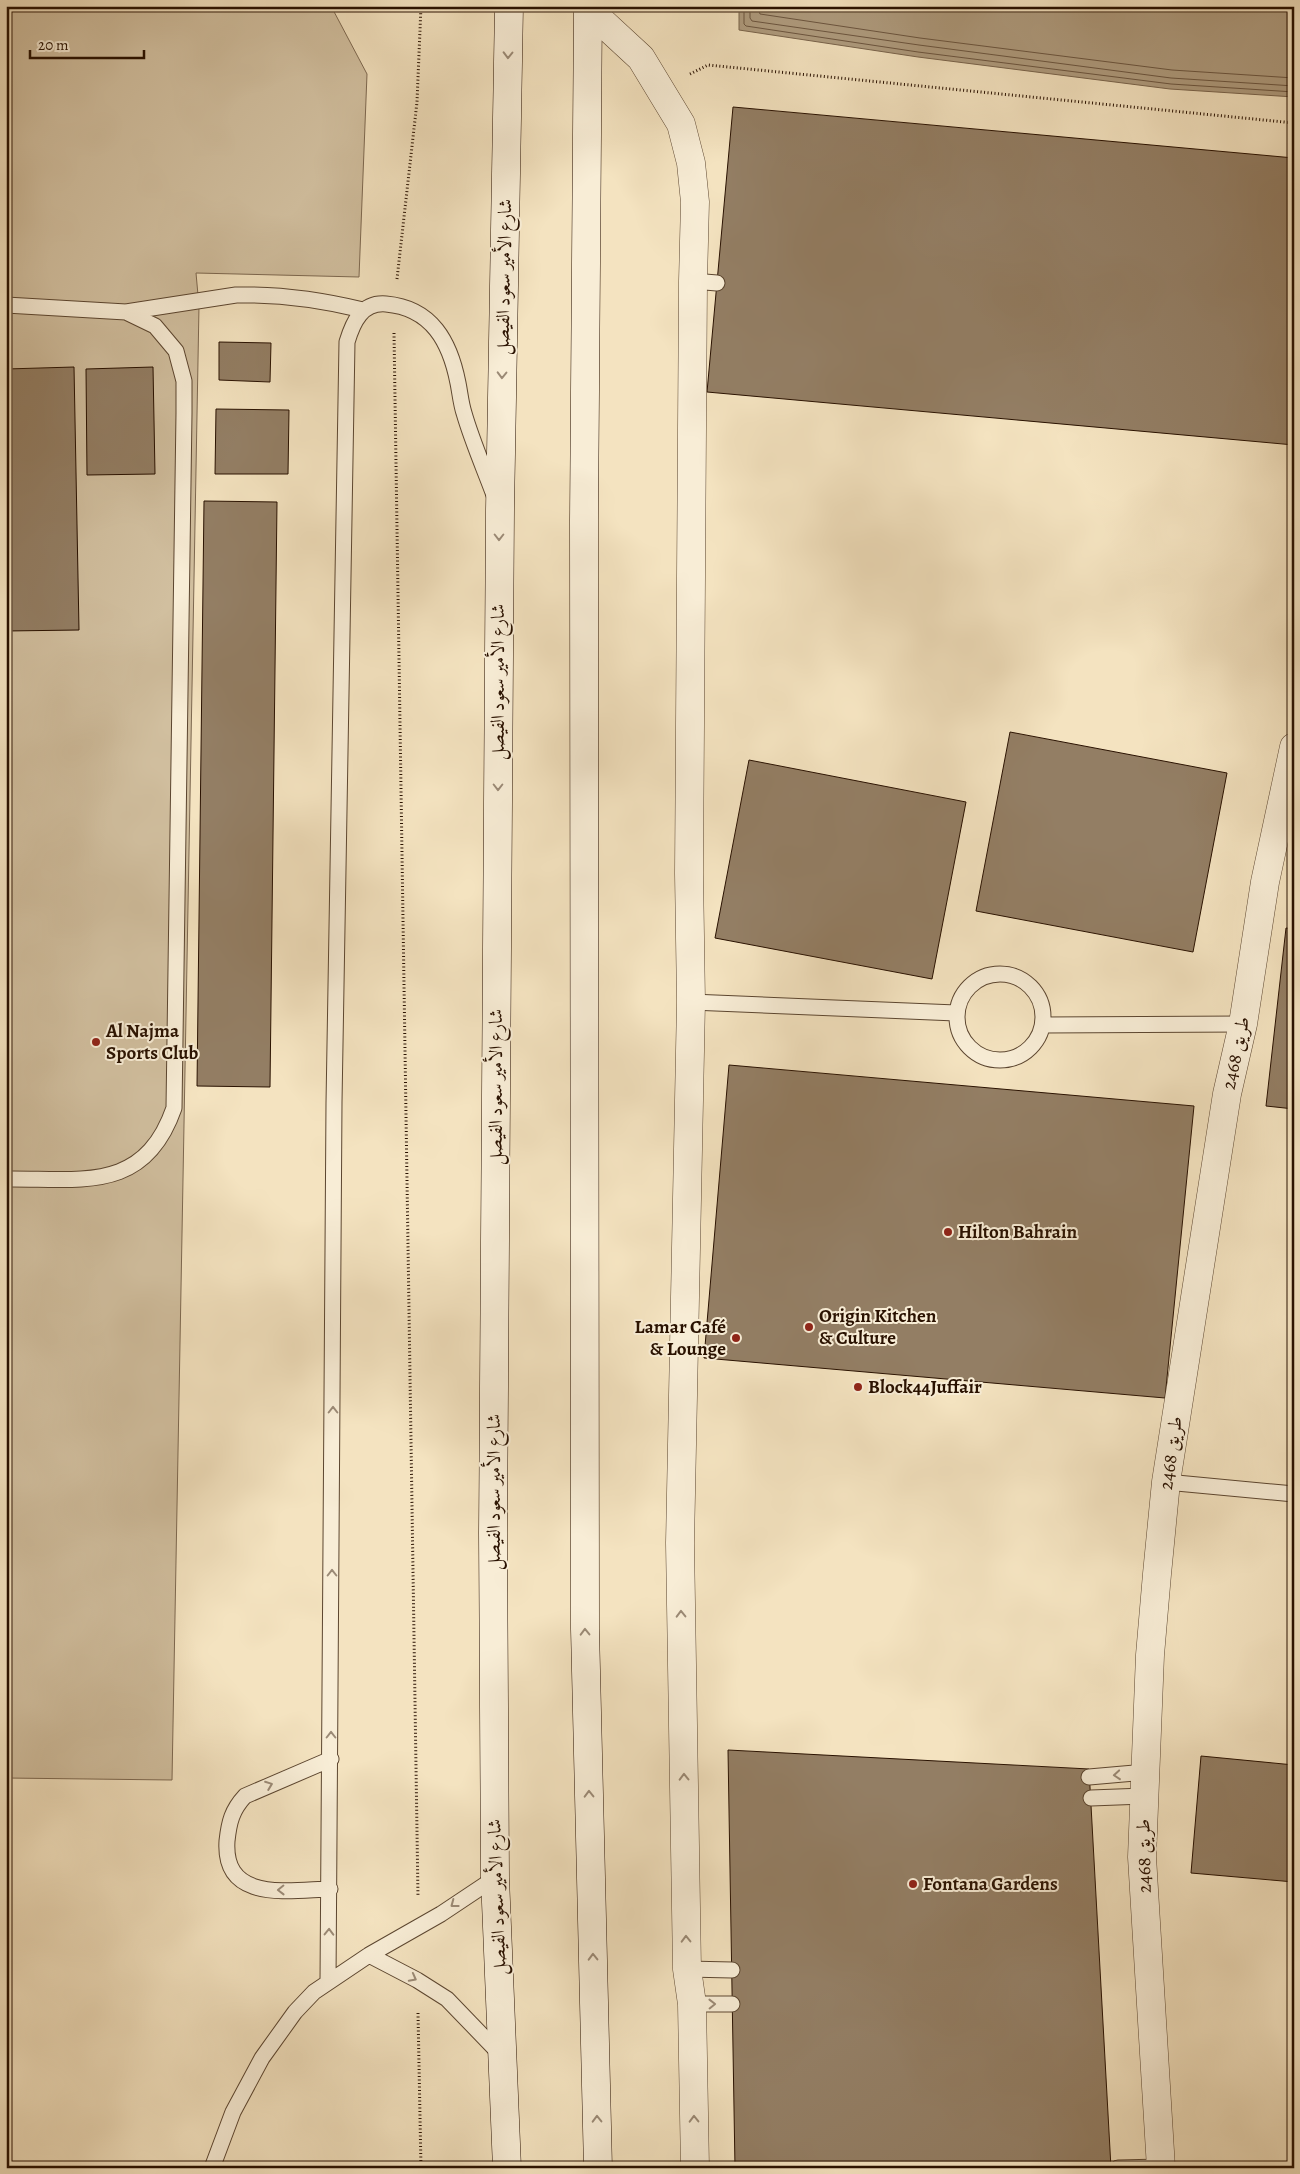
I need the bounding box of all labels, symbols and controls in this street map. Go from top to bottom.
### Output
scale bar [30,28,144,60]
text: 20 m [38,35,69,55]
one-way arrow [503,52,513,59]
street label: شارع الأمير سعود الفيصل [489,199,520,355]
one-way arrow [497,372,507,379]
one-way arrow [494,534,504,542]
street label: شارع الأمير سعود الفيصل [484,604,513,760]
one-way arrow [493,784,503,792]
street label: شارع الأمير سعود الفيصل [482,1009,511,1165]
street label: طريق 2468 [1216,1014,1256,1092]
place label: Al Najma Sports Club [105,1018,199,1066]
marker: Al Najma Sports Club [90,1036,102,1048]
place label: Hilton Bahrain [958,1219,1077,1245]
marker: Hilton Bahrain [942,1226,954,1238]
place label: Origin Kitchen & Culture [819,1303,937,1351]
place label: Lamar Café & Lounge [635,1314,726,1362]
marker: Origin Kitchen & Culture [803,1321,815,1333]
marker: Lamar Café & Lounge [730,1332,742,1344]
place label: Block44Juffair [868,1374,982,1400]
marker: Block44Juffair [852,1381,864,1393]
one-way arrow [328,1406,338,1414]
street label: شارع الأمير سعود الفيصل [480,1414,509,1570]
street label: طريق 2468 [1153,1414,1189,1492]
one-way arrow [327,1568,337,1576]
one-way arrow [676,1610,686,1618]
one-way arrow [580,1627,590,1635]
one-way arrow [326,1731,336,1738]
one-way arrow [1113,1769,1121,1780]
one-way arrow [679,1773,689,1780]
one-way arrow [264,1781,272,1791]
one-way arrow [584,1790,594,1798]
street label: شارع الأمير سعود الفيصل [480,1818,515,1976]
street label: طريق 2468 [1130,1819,1158,1893]
place label: Fontana Gardens [923,1871,1058,1897]
marker: Fontana Gardens [907,1878,919,1890]
one-way arrow [277,1885,285,1896]
one-way arrow [450,1898,460,1907]
one-way arrow [324,1928,334,1936]
one-way arrow [681,1935,691,1943]
one-way arrow [588,1952,598,1960]
one-way arrow [407,1972,416,1982]
one-way arrow [708,1999,716,2009]
one-way arrow [592,2115,602,2122]
one-way arrow [689,2115,699,2122]

